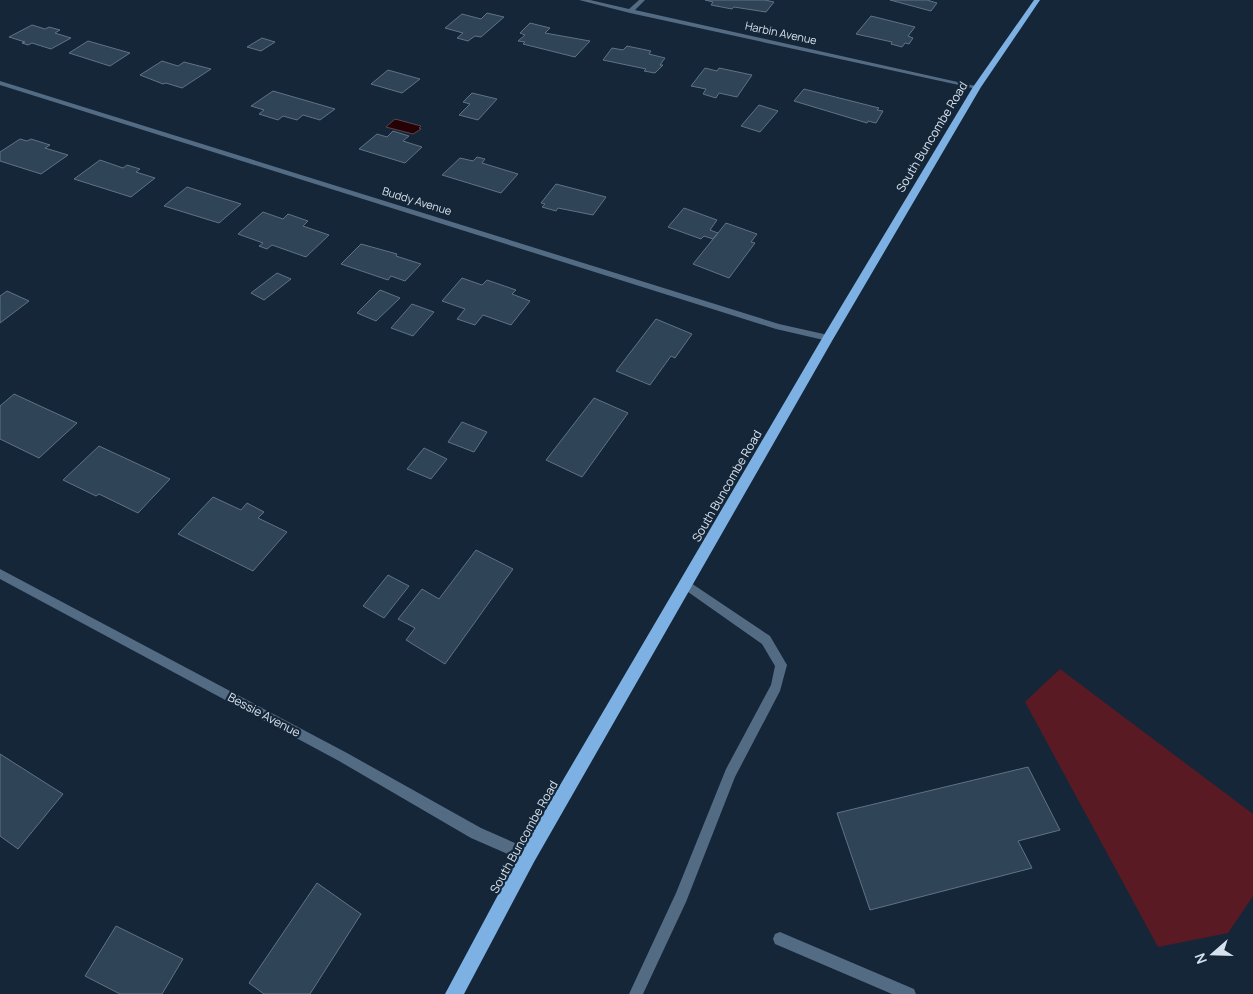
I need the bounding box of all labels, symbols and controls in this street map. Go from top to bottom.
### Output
street label: Harbin Avenue [744,18,819,48]
street label: South Buncombe Road [892,78,971,195]
street label: Buddy Avenue [381,183,454,218]
street label: South Buncombe Road [688,427,765,545]
street label: Bessie Avenue [225,688,304,741]
street label: South Buncombe Road [486,777,562,896]
north arrow [1188,929,1238,979]
text: N [1190,951,1211,967]

